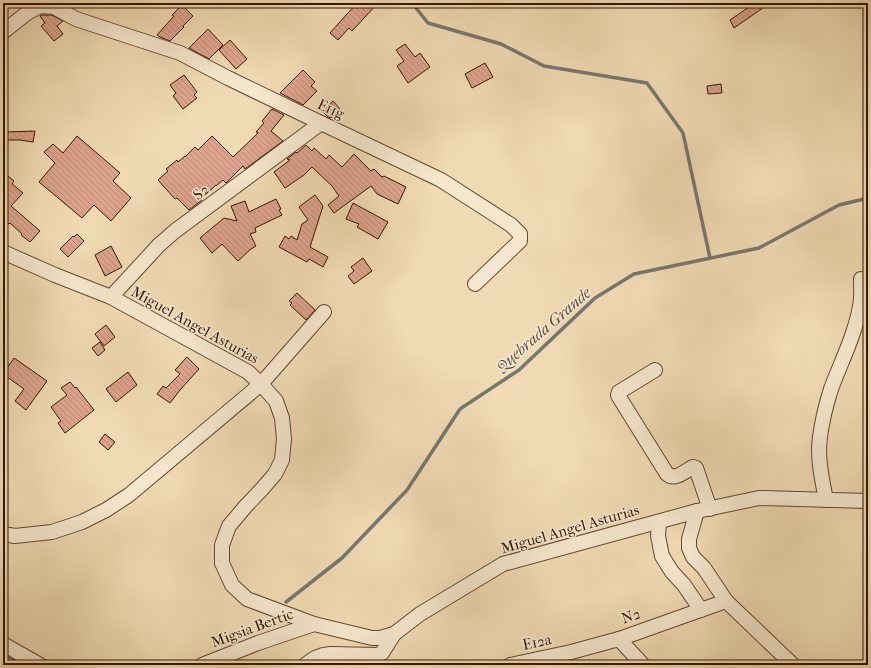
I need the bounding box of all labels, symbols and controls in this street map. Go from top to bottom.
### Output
street label: E11g [315,95,348,123]
street label: S2 [189,180,213,204]
street label: Miguel Angel Asturias [128,282,262,368]
water label: Quebrada Grande [491,283,596,377]
street label: Miguel Angel Asturias [499,501,642,557]
street label: N2 [619,604,643,628]
street label: Migsia Bertic [208,605,296,651]
street label: E12a [521,630,554,654]

